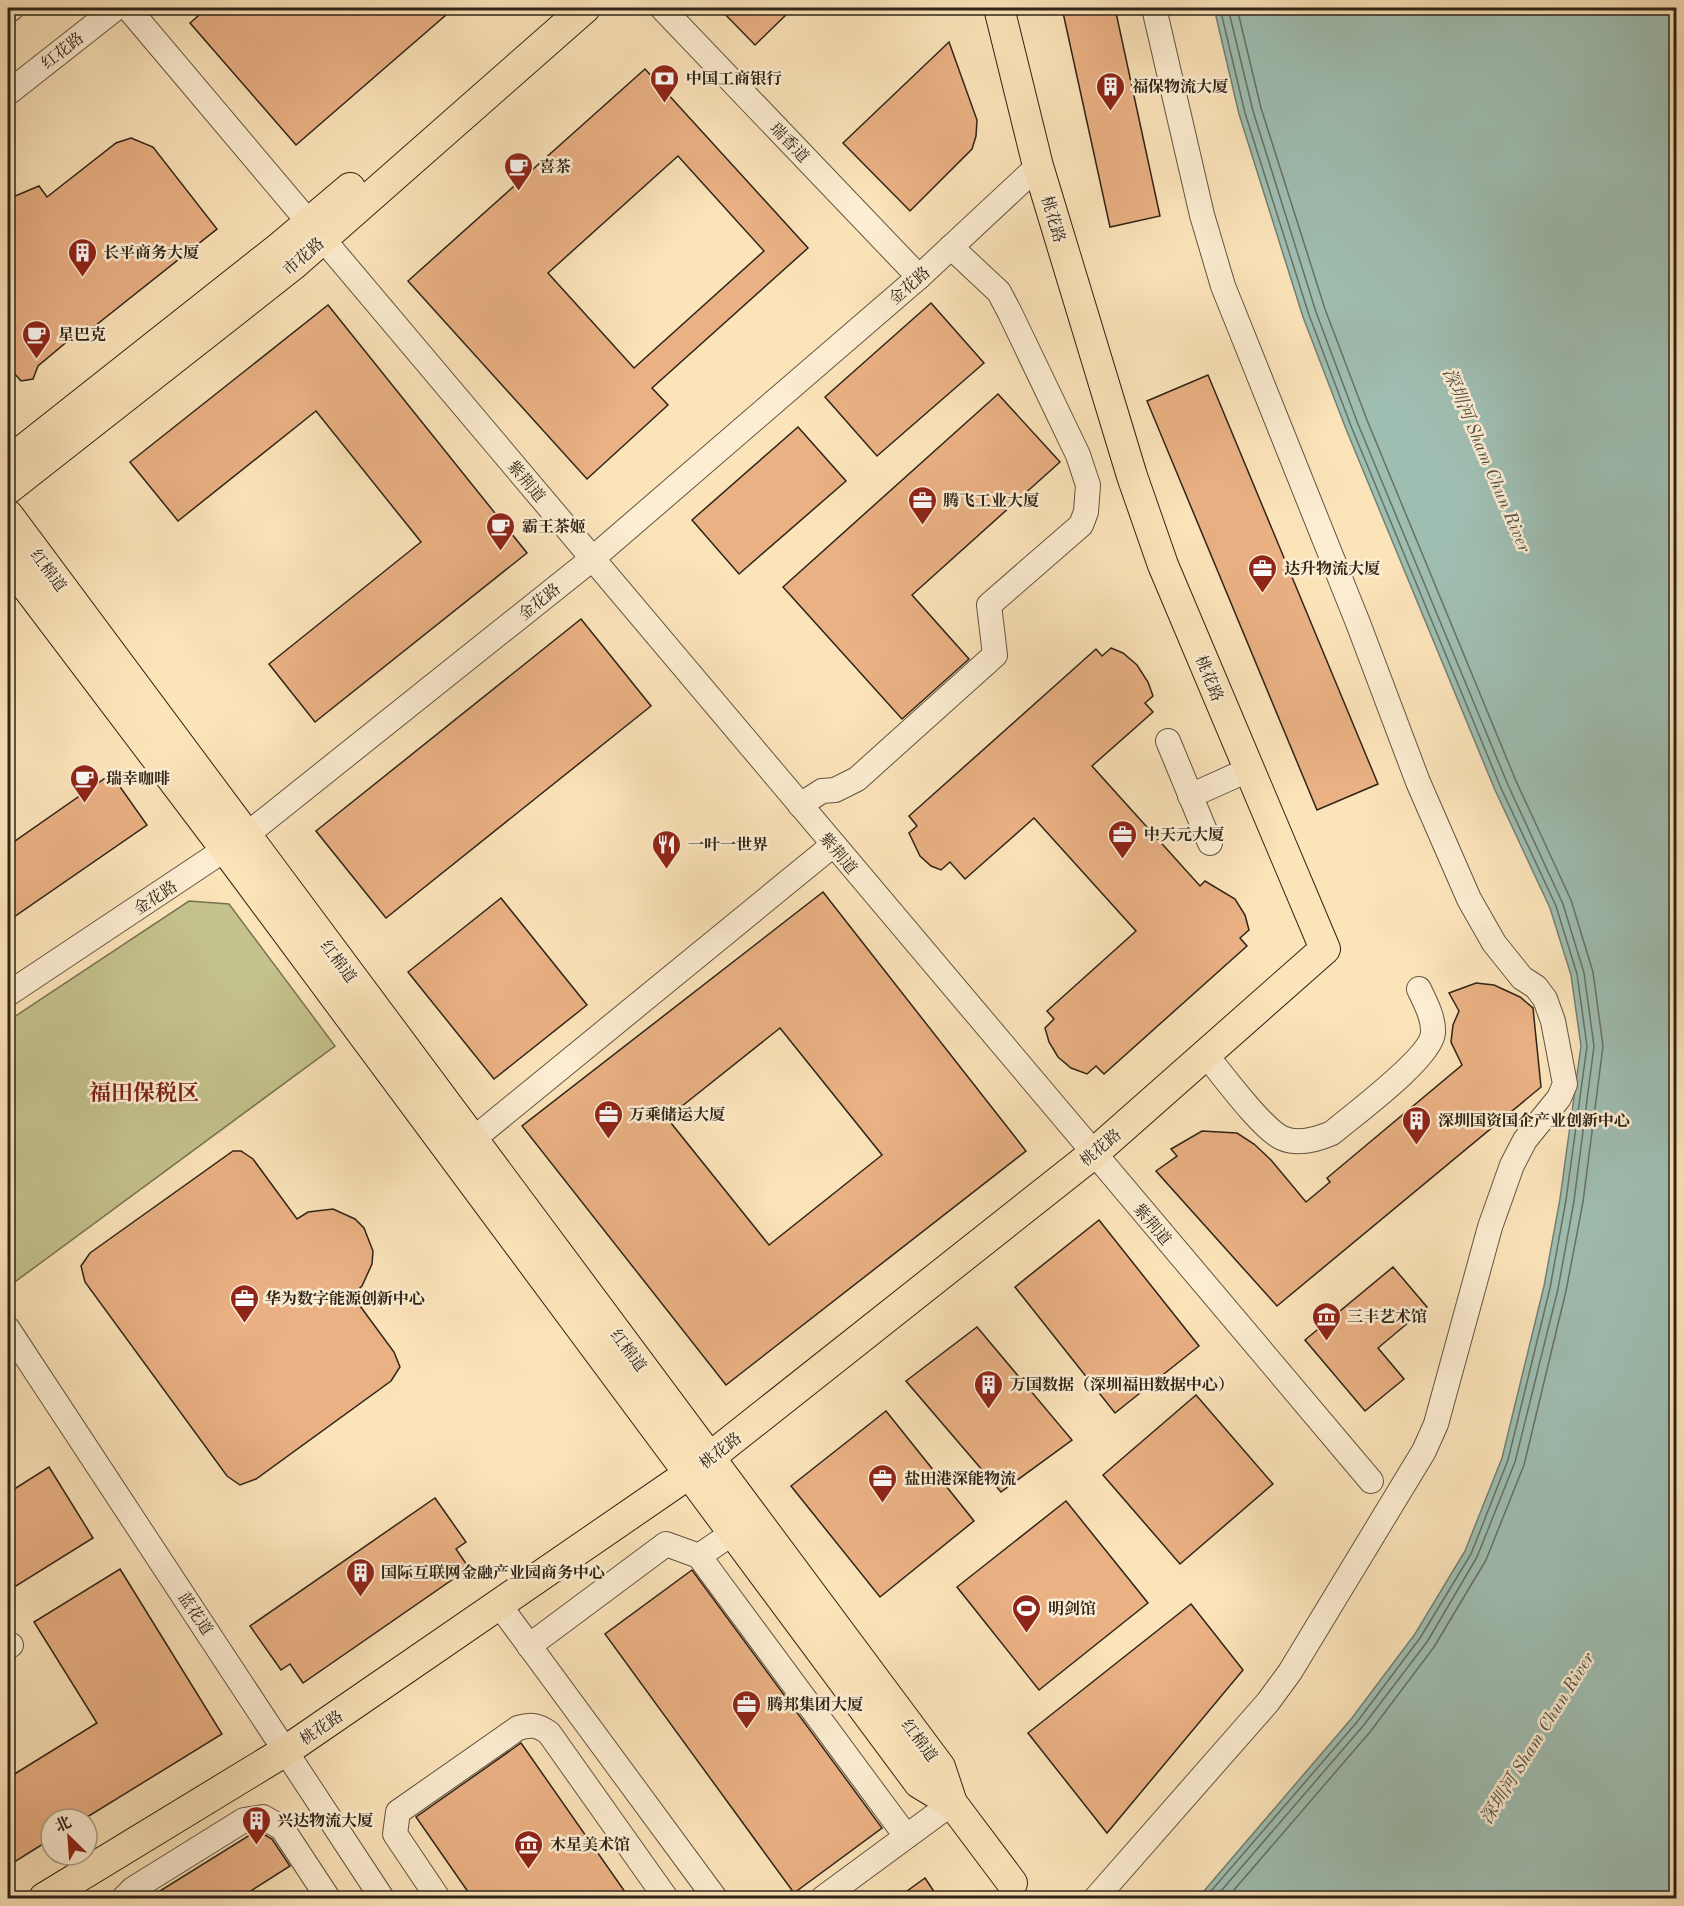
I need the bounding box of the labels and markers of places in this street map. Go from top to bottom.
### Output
bank icon: 中国工商银行 [649,62,681,104]
place label: 中国工商银行 [686,69,782,88]
building icon: 福保物流大厦 [1095,70,1127,112]
place label: 福保物流大厦 [1132,78,1228,96]
cafe icon: 喜茶 [502,150,534,192]
place label: 喜茶 [539,158,571,176]
building icon: 长平商务大厦 [66,236,98,278]
place label: 长平商务大厦 [103,243,199,262]
cafe icon: 星巴克 [21,318,53,360]
place label: 星巴克 [58,326,106,344]
office icon: 腾飞工业大厦 [906,484,938,526]
place label: 腾飞工业大厦 [943,492,1039,510]
cafe icon: 霸王茶姬 [485,510,517,552]
place label: 霸王茶姬 [522,518,586,536]
office icon: 达升物流大厦 [1247,552,1279,594]
place label: 达升物流大厦 [1284,560,1380,578]
cafe icon: 瑞幸咖啡 [69,762,101,804]
place label: 瑞幸咖啡 [106,770,170,788]
office icon: 中天元大厦 [1107,818,1139,860]
place label: 中天元大厦 [1144,826,1224,844]
restaurant icon: 一叶一世界 [651,828,683,870]
place label: 一叶一世界 [688,836,768,854]
office icon: 万乘储运大厦 [592,1098,624,1140]
building icon: 深圳国资国企产业创新中心 [1401,1104,1433,1146]
place label: 万乘储运大厦 [629,1106,725,1124]
place label: 深圳国资国企产业创新中心 [1438,1112,1630,1130]
office icon: 华为数字能源创新中心 [228,1282,260,1324]
place label: 华为数字能源创新中心 [265,1289,425,1308]
museum icon: 三丰艺术馆 [1310,1300,1342,1342]
place label: 三丰艺术馆 [1347,1308,1427,1326]
building icon: 万国数据（深圳福田数据中心） [973,1368,1005,1410]
place label: 万国数据（深圳福田数据中心） [1010,1376,1234,1394]
office icon: 盐田港深能物流 [867,1462,899,1504]
place label: 盐田港深能物流 [904,1470,1016,1488]
building icon: 国际互联网金融产业园商务中心 [344,1556,376,1598]
place label: 国际互联网金融产业园商务中心 [381,1563,605,1582]
sports icon: 明剑馆 [1011,1592,1043,1634]
place label: 明剑馆 [1048,1600,1096,1618]
office icon: 腾邦集团大厦 [730,1688,762,1730]
place label: 腾邦集团大厦 [767,1695,863,1714]
building icon: 兴达物流大厦 [240,1804,272,1846]
place label: 兴达物流大厦 [277,1812,373,1830]
museum icon: 木星美术馆 [513,1828,545,1870]
place label: 木星美术馆 [550,1836,630,1854]

